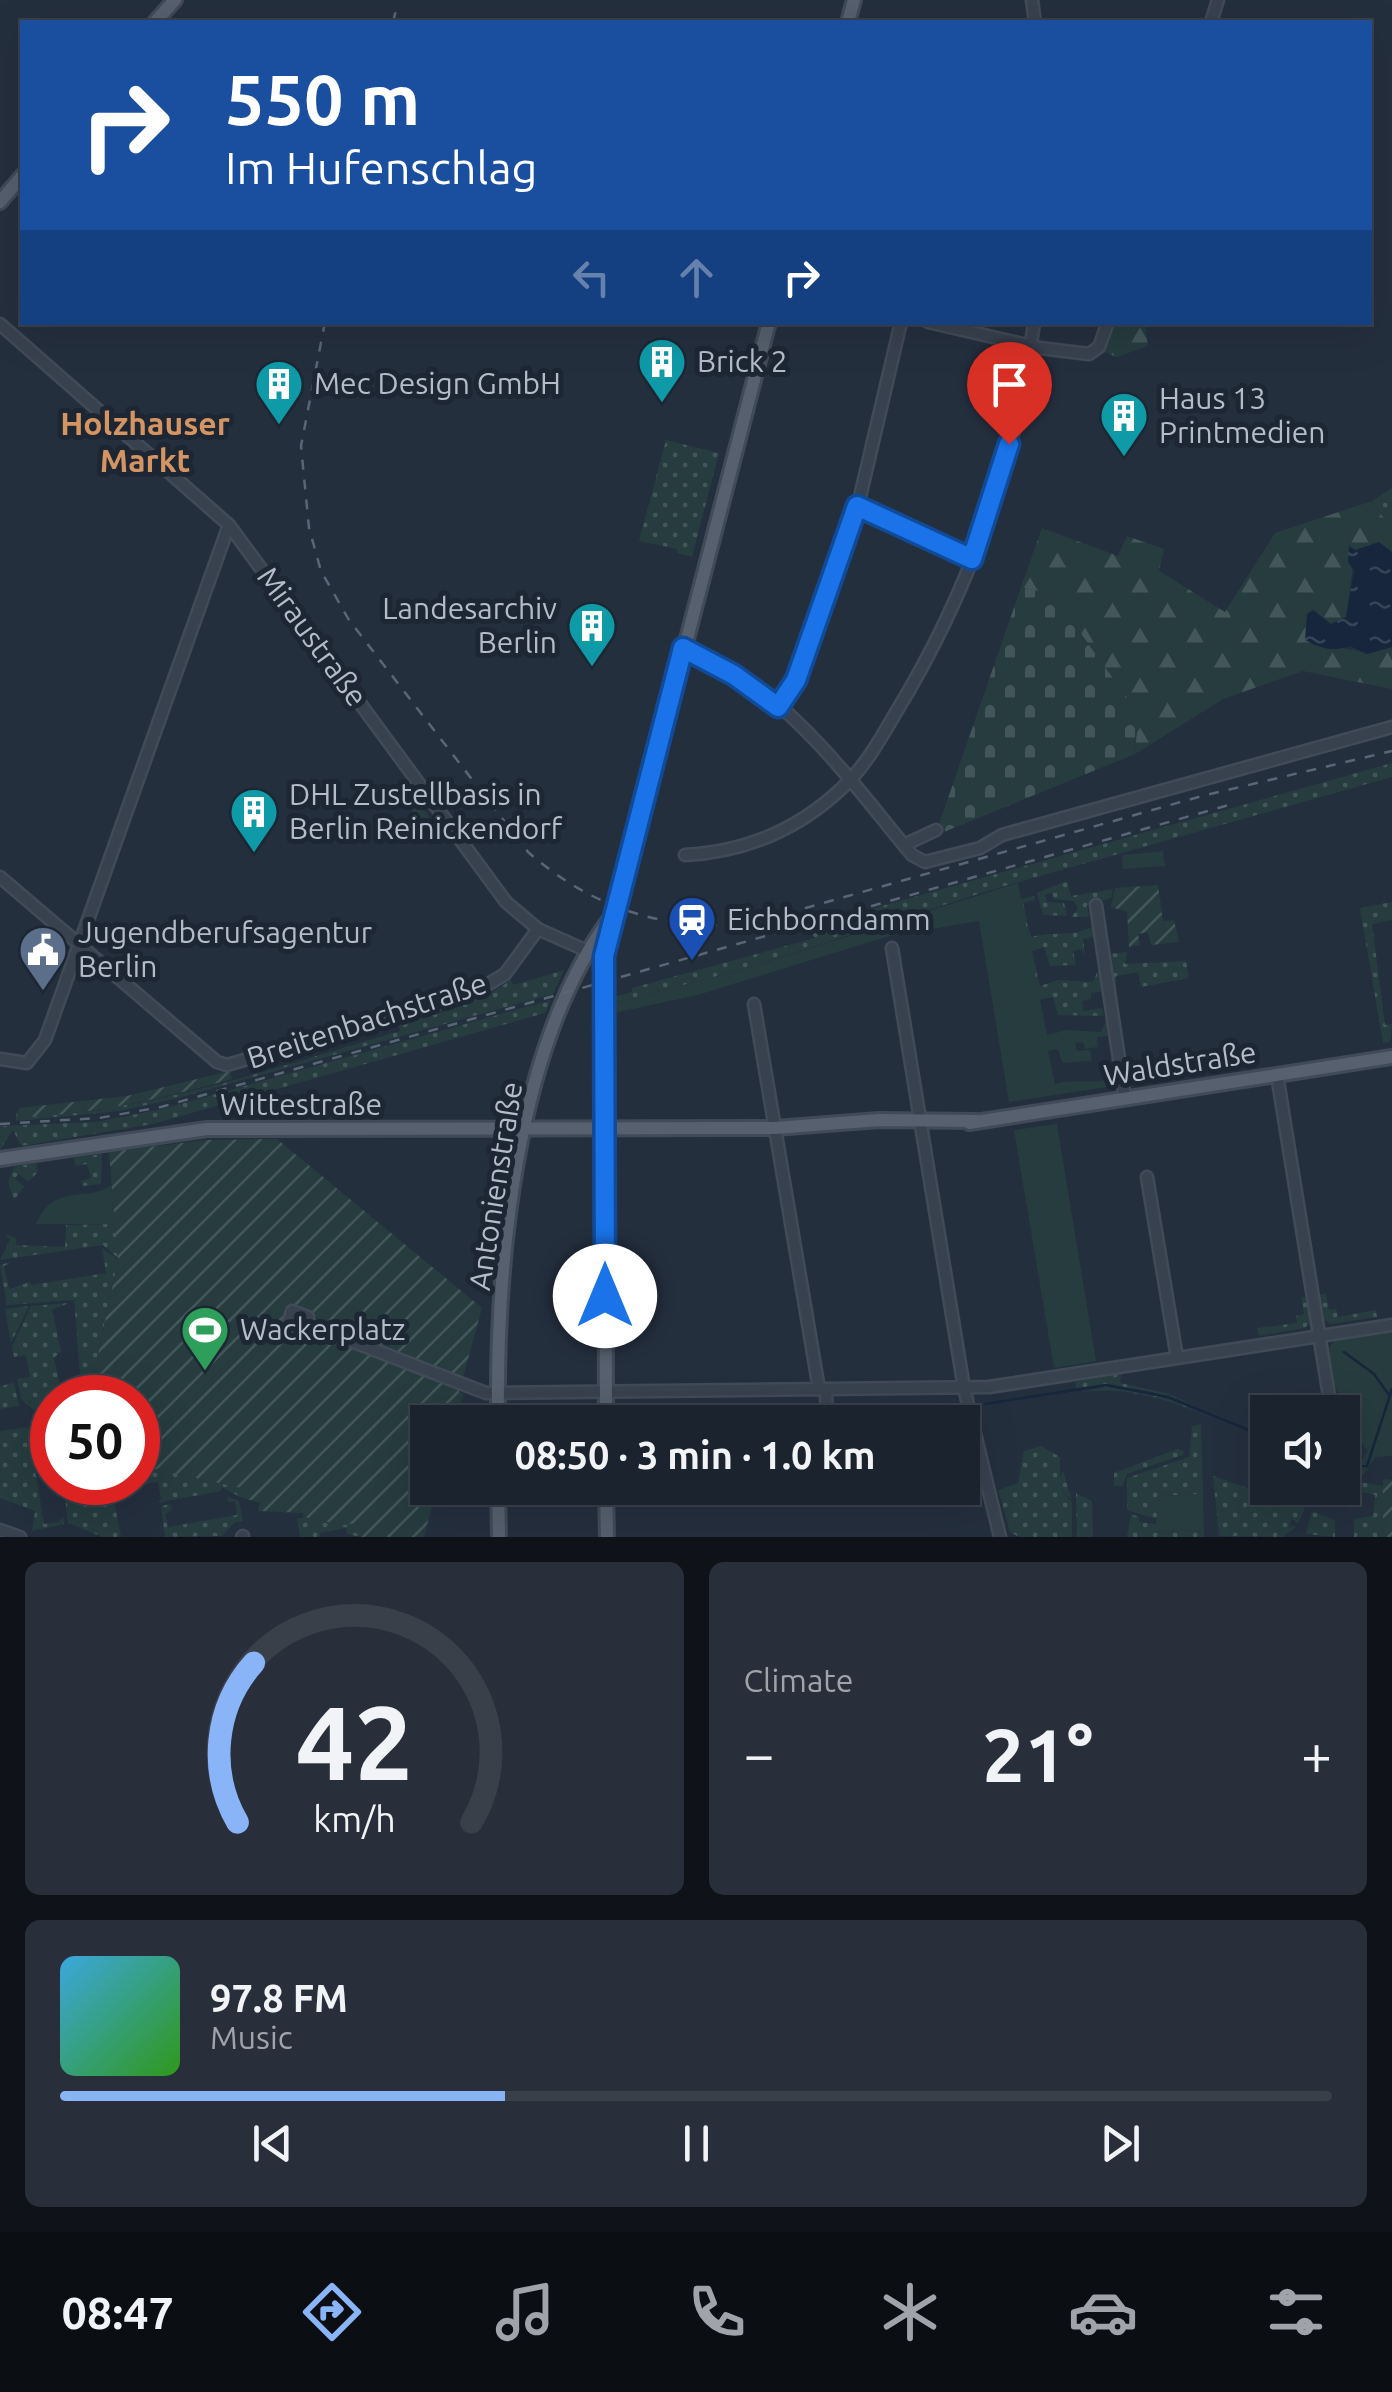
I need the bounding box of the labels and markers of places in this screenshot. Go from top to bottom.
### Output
building icon: Brick 2 [636,336,688,404]
pin [967,342,1052,445]
place label: Brick 2 [697,344,788,378]
building icon: Mec Design GmbH [253,358,305,426]
place label: Mec Design GmbH [314,366,561,400]
place label: Haus 13 Printmedien [1159,381,1326,449]
building icon: Haus 13 Printmedien [1098,390,1150,458]
place label: Landesarchiv Berlin [382,591,557,659]
building icon: Landesarchiv Berlin [566,600,618,668]
place label: DHL Zustellbasis in Berlin Reinickendorf [289,777,563,845]
building icon: DHL Zustellbasis in Berlin Reinickendorf [228,786,280,854]
station icon: Eichborndamm [666,894,718,962]
place label: Eichborndamm [727,902,931,936]
place label: Jugendberufsagentur Berlin [78,915,373,983]
public building icon: Jugendberufsagentur Berlin [17,924,69,992]
sports icon: Wackerplatz [179,1304,231,1372]
place label: Wackerplatz [240,1312,406,1346]

